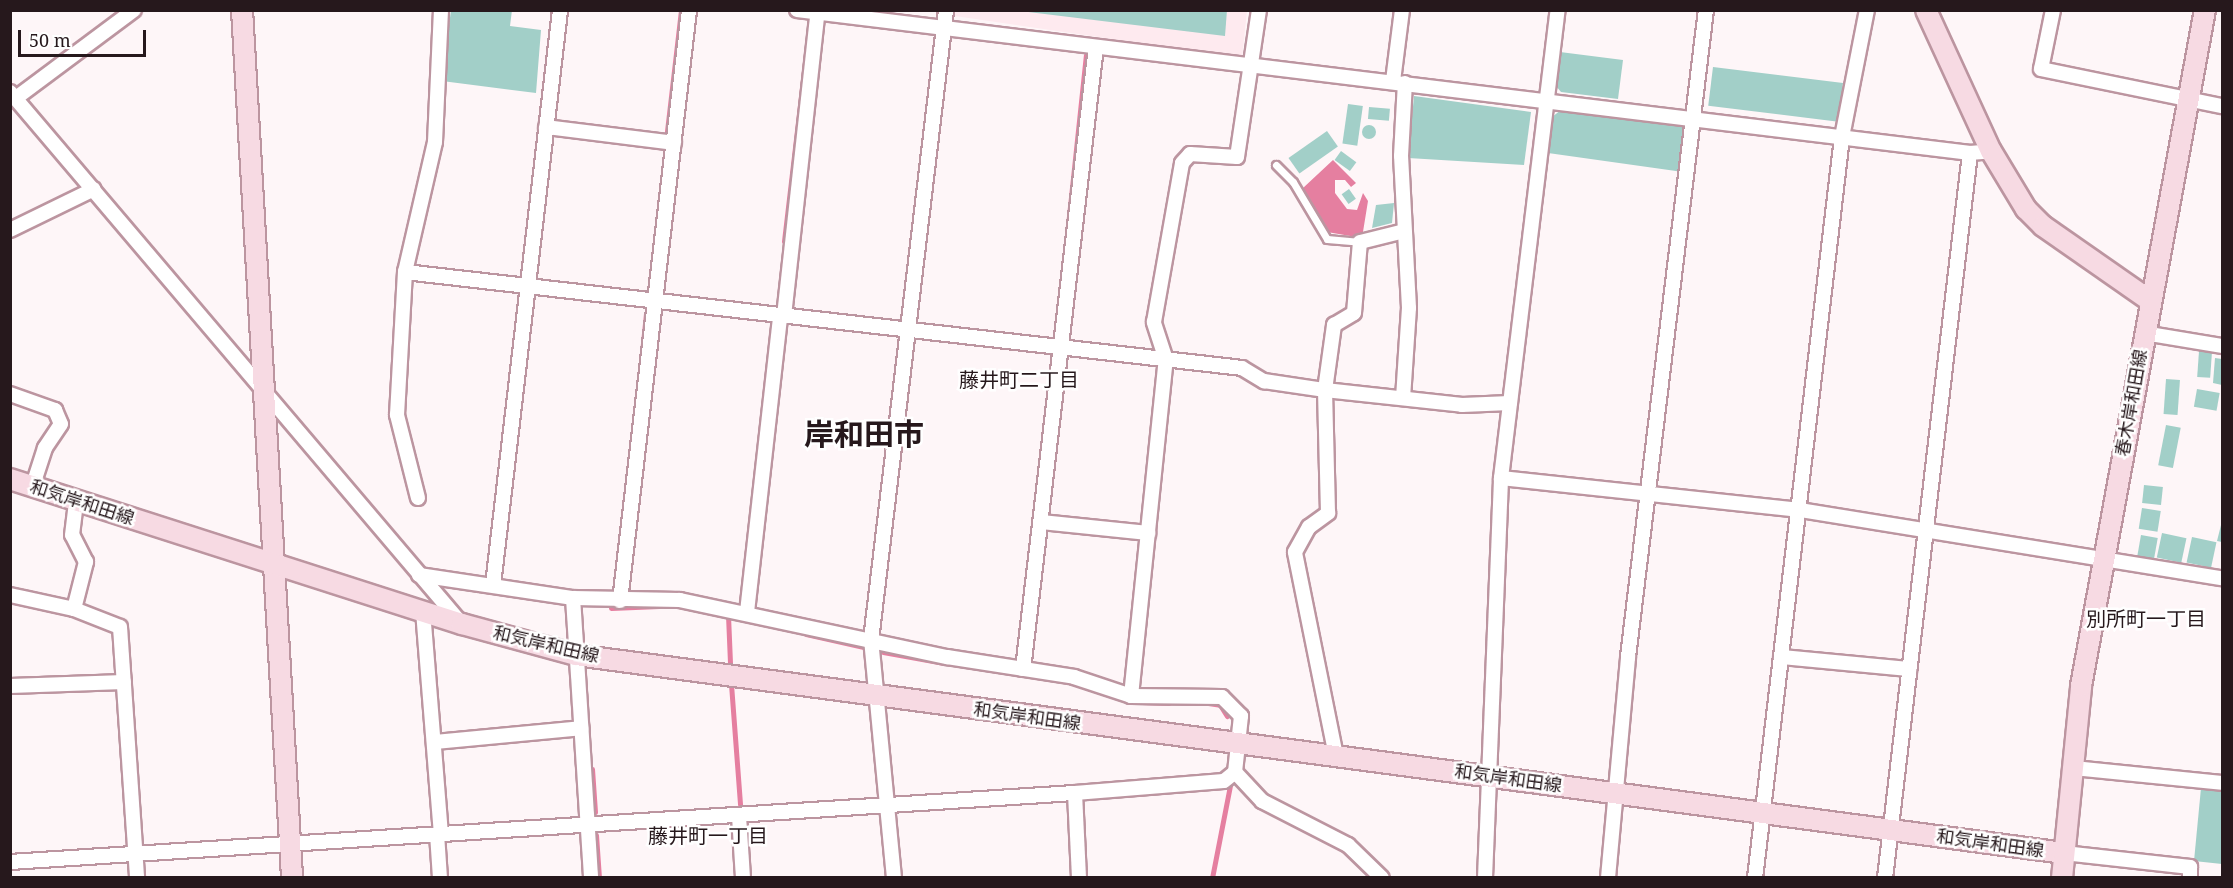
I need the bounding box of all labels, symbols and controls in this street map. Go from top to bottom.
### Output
scale bar [21,18,148,56]
text: 50 m [29,28,71,52]
street label: 春木岸和田線 [2111,348,2151,458]
district label: 藤井町二丁目 [959,367,1079,391]
district label: 岸和田市 [804,416,924,452]
street label: 和気岸和田線 [27,475,137,529]
district label: 別所町一丁目 [2086,606,2206,630]
street label: 和気岸和田線 [491,621,601,667]
street label: 和気岸和田線 [972,698,1082,734]
street label: 和気岸和田線 [1453,760,1563,796]
district label: 藤井町一丁目 [648,823,768,847]
street label: 和気岸和田線 [1935,825,2045,861]

